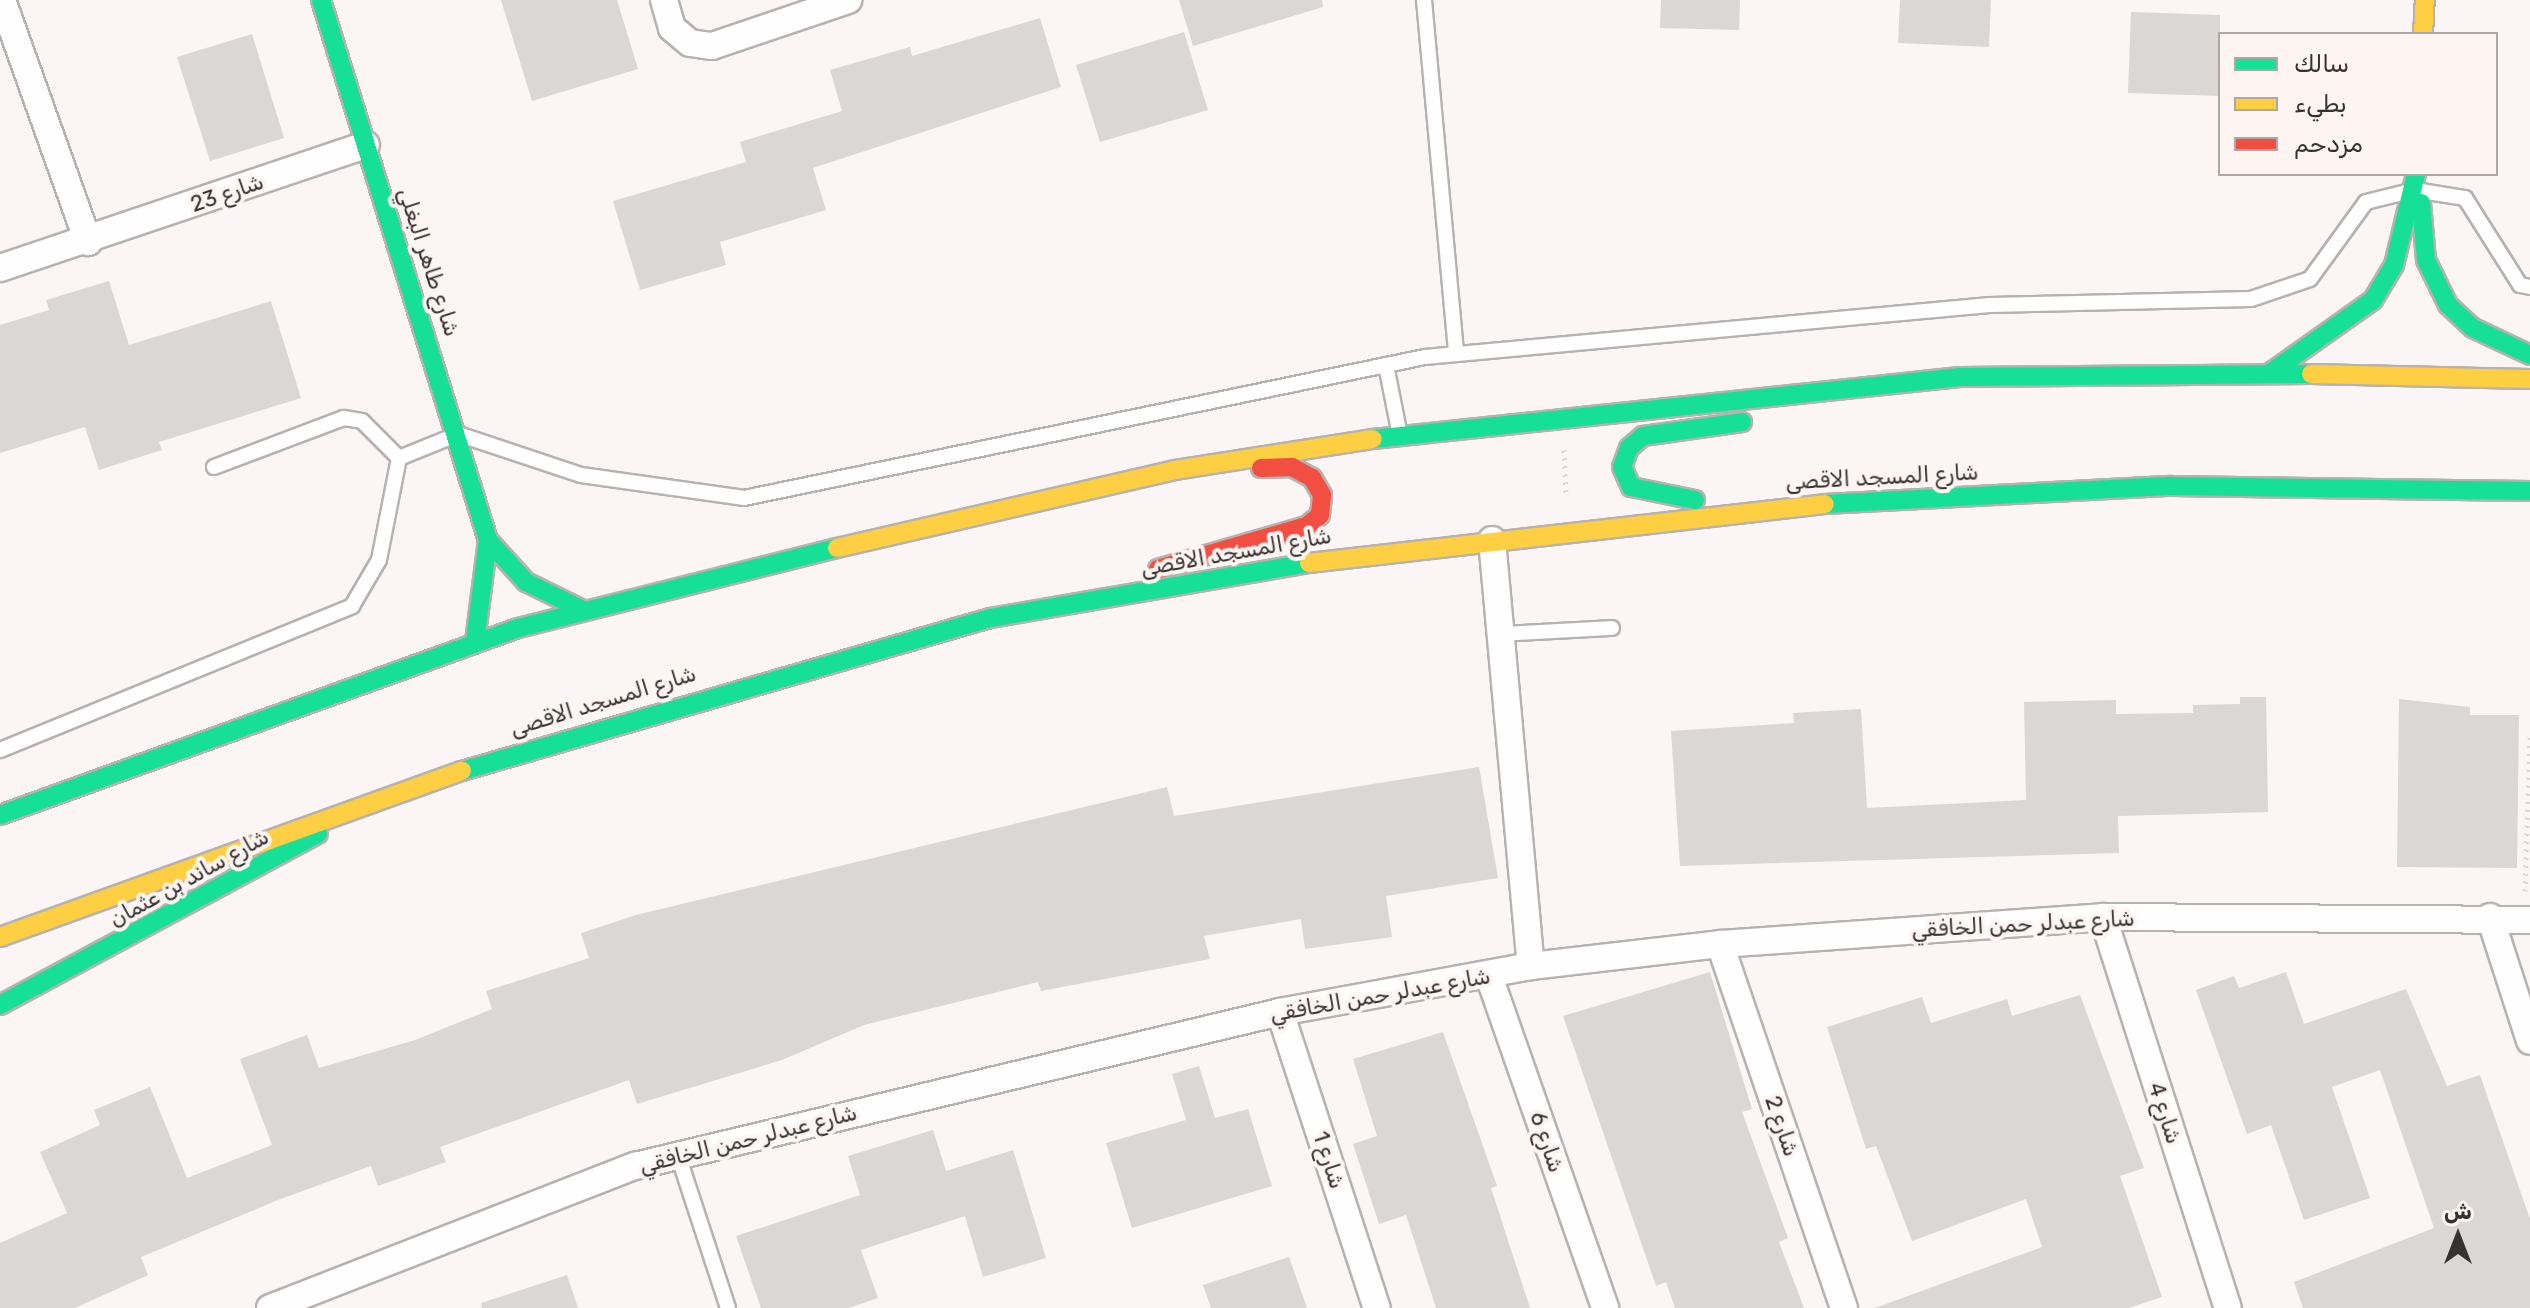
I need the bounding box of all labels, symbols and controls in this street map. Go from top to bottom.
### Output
legend [2218,32,2498,176]
text: سالك [2294,50,2349,78]
text: بطيء [2294,90,2347,118]
text: مزدحم [2294,130,2363,158]
street label: شارع 23 [187,168,267,218]
street label: شارع طاهر البغلي [393,184,465,340]
street label: شارع المسجد الاقصى [1785,459,1979,495]
street label: شارع المسجد الاقصى [1139,522,1333,582]
street label: شارع المسجد الاقصى [507,660,699,742]
street label: شارع ساند بن عثمان [105,823,273,933]
street label: شارع عبدلر حمن الخافقي [1911,905,2135,943]
street label: شارع عبدلر حمن الخافقي [1268,963,1492,1027]
street label: شارع 4 [2143,1079,2187,1147]
street label: شارع 2 [1759,1092,1805,1160]
street label: شارع عبدلر حمن الخافقي [636,1099,860,1179]
street label: شارع 6 [1524,1108,1570,1176]
street label: شارع 1 [1307,1128,1351,1192]
north arrow [2418,1196,2498,1276]
text: ش [2444,1198,2472,1225]

